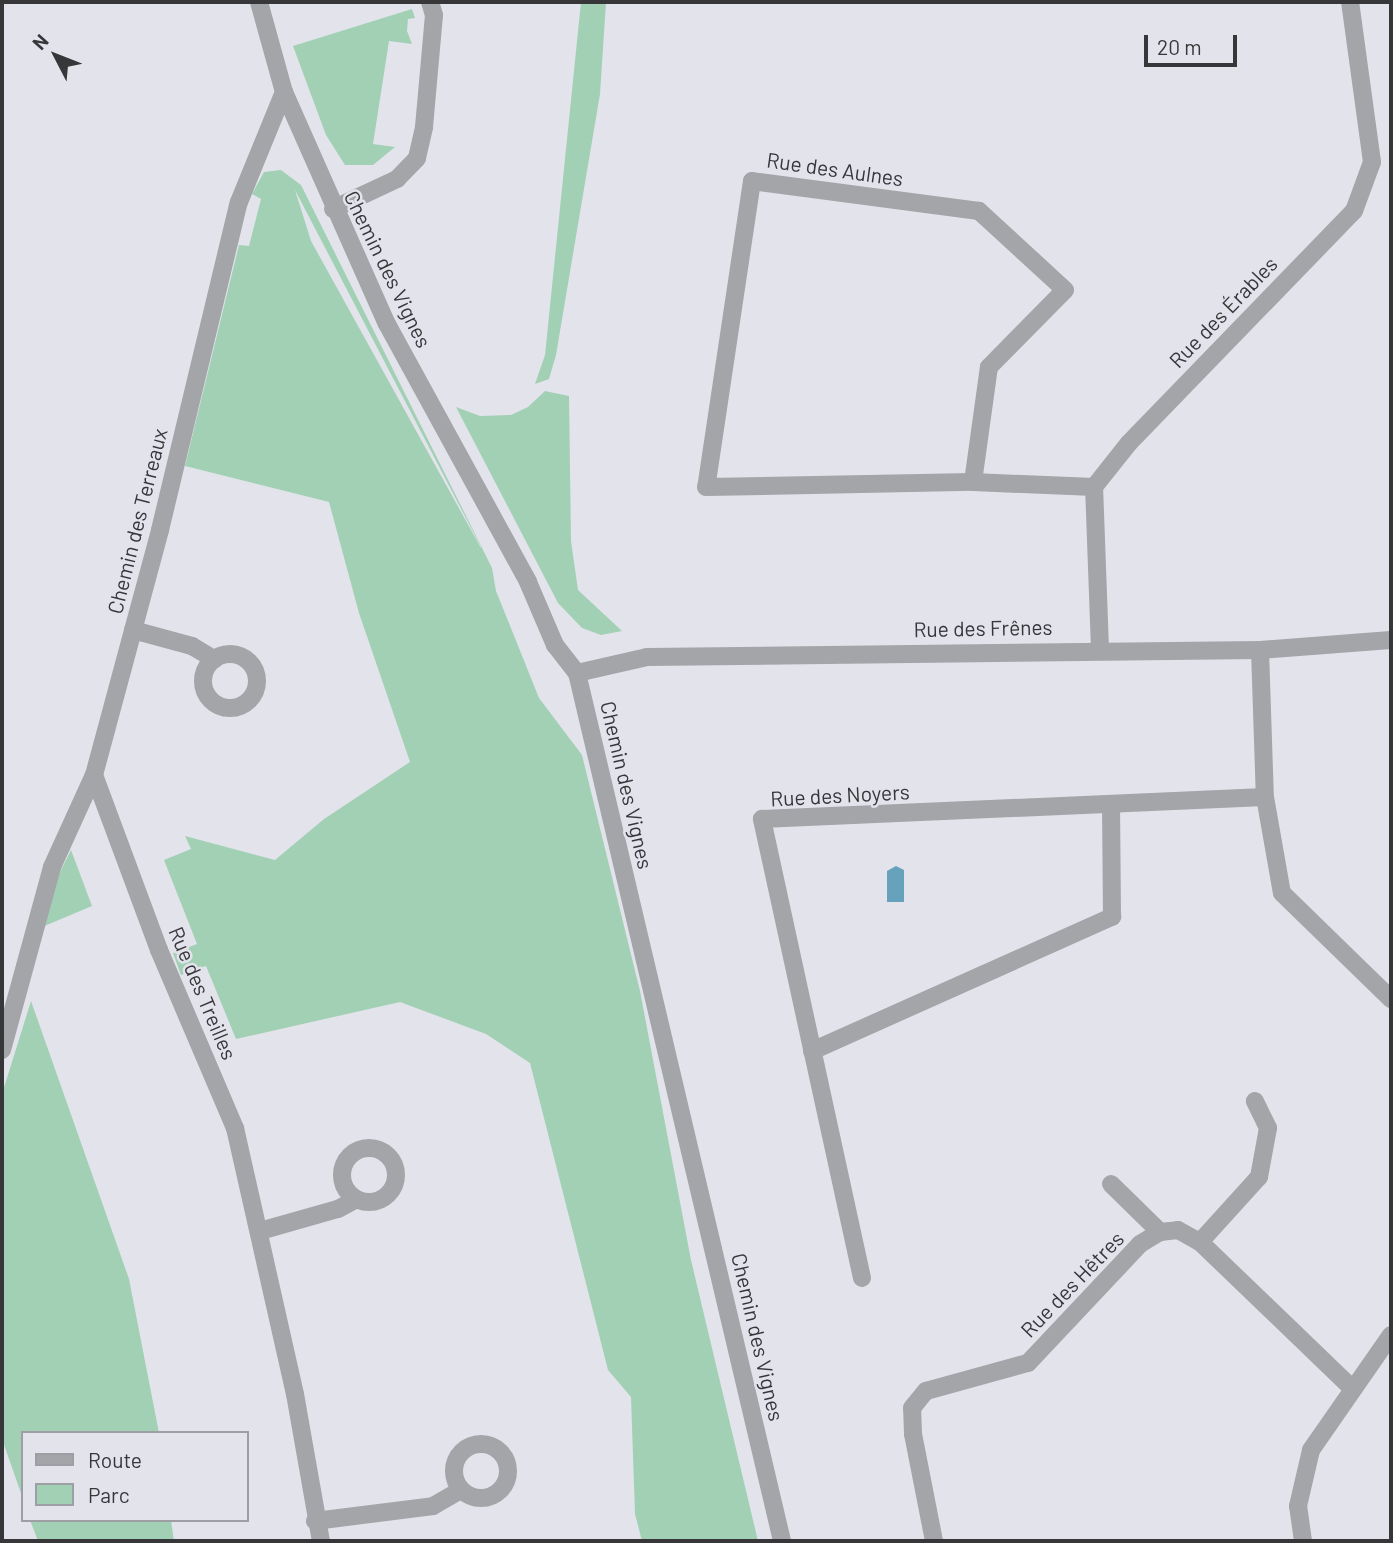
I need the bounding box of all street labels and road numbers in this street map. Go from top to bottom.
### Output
street label: Rue des Aulnes [765,147,905,191]
street label: Chemin des Vignes [339,186,437,352]
street label: Rue des Érables [1164,251,1282,373]
street label: Chemin des Terreaux [102,426,172,616]
street label: Rue des Frênes [913,614,1053,642]
street label: Chemin des Vignes [595,699,659,871]
street label: Rue des Noyers [770,779,910,811]
street label: Rue des Treilles [164,923,242,1063]
street label: Rue des Hêtres [1015,1226,1129,1342]
street label: Chemin des Vignes [726,1251,790,1423]

